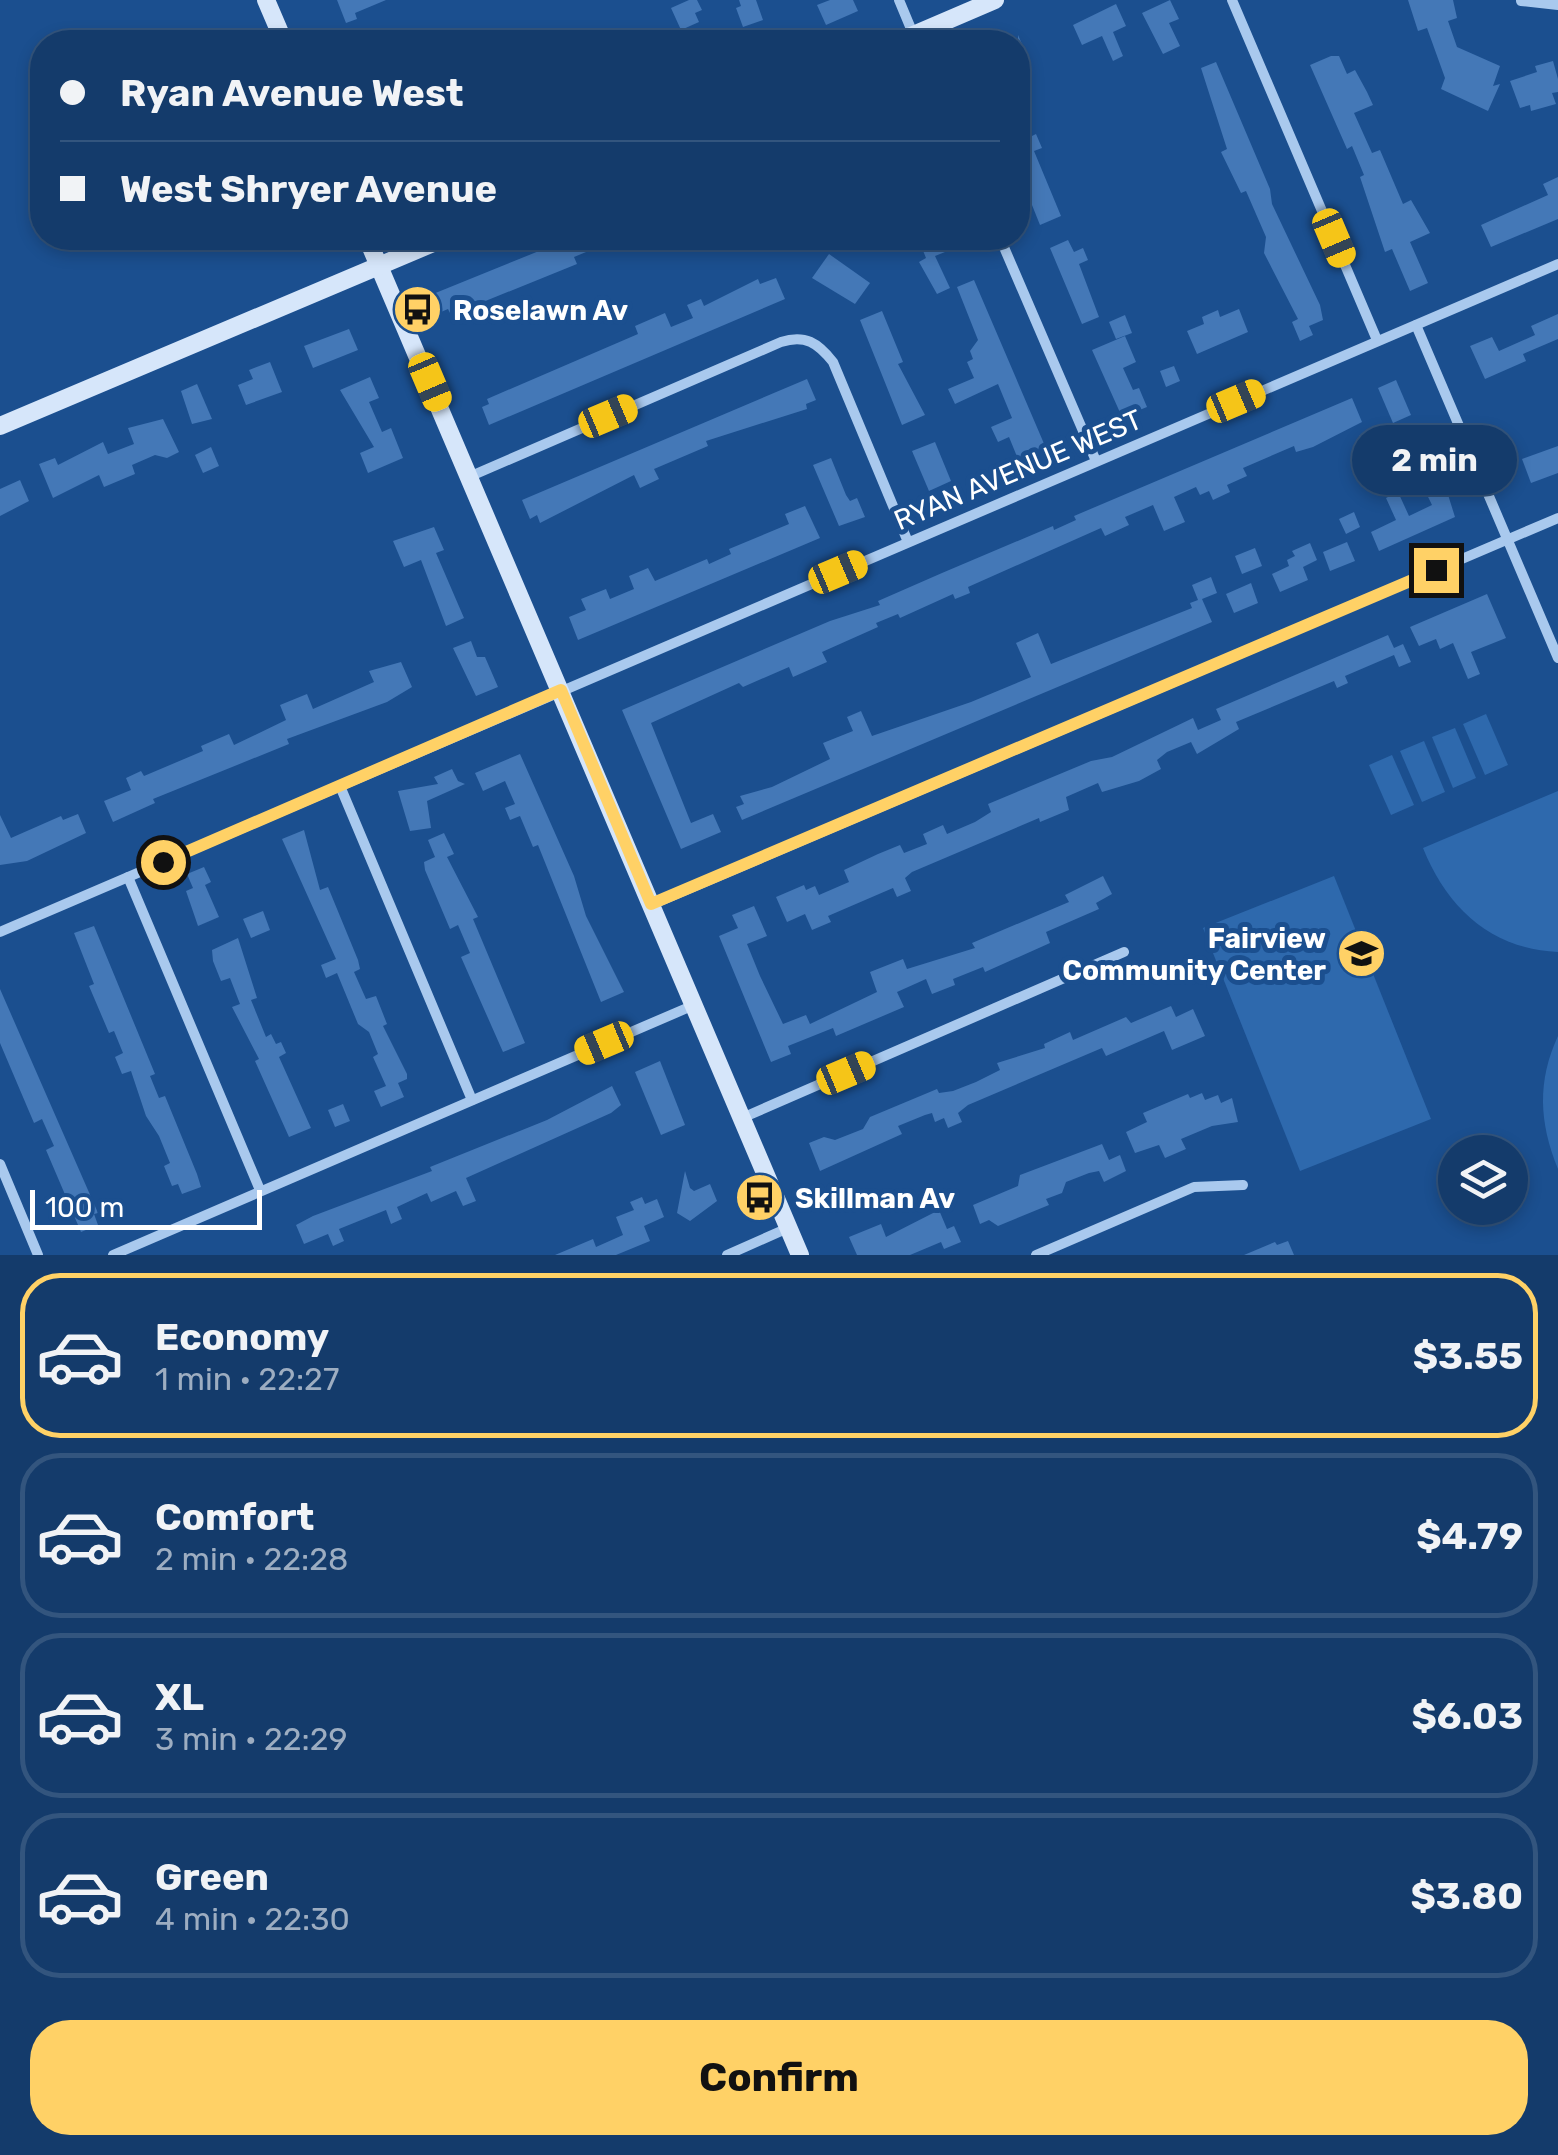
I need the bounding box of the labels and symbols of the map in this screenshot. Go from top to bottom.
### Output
car [1308,205,1360,271]
bus stop icon: Roselawn Av [392,284,444,336]
place label: Roselawn Av [453,294,628,327]
car [404,349,456,415]
car [1203,375,1269,427]
car [575,390,641,442]
street label: RYAN AVENUE WEST [889,403,1147,537]
callout: 2 min [1354,425,1518,495]
car [805,546,871,598]
route end [1414,548,1459,593]
route start [141,840,186,885]
place label: Fairview Community Center [1062,922,1326,987]
school or university icon: Fairview Community Center [1335,928,1387,980]
car [571,1017,637,1069]
car [813,1047,879,1099]
bus stop icon: Skillman Av [734,1172,786,1224]
place label: Skillman Av [795,1182,955,1215]
scale bar [30,1185,262,1230]

